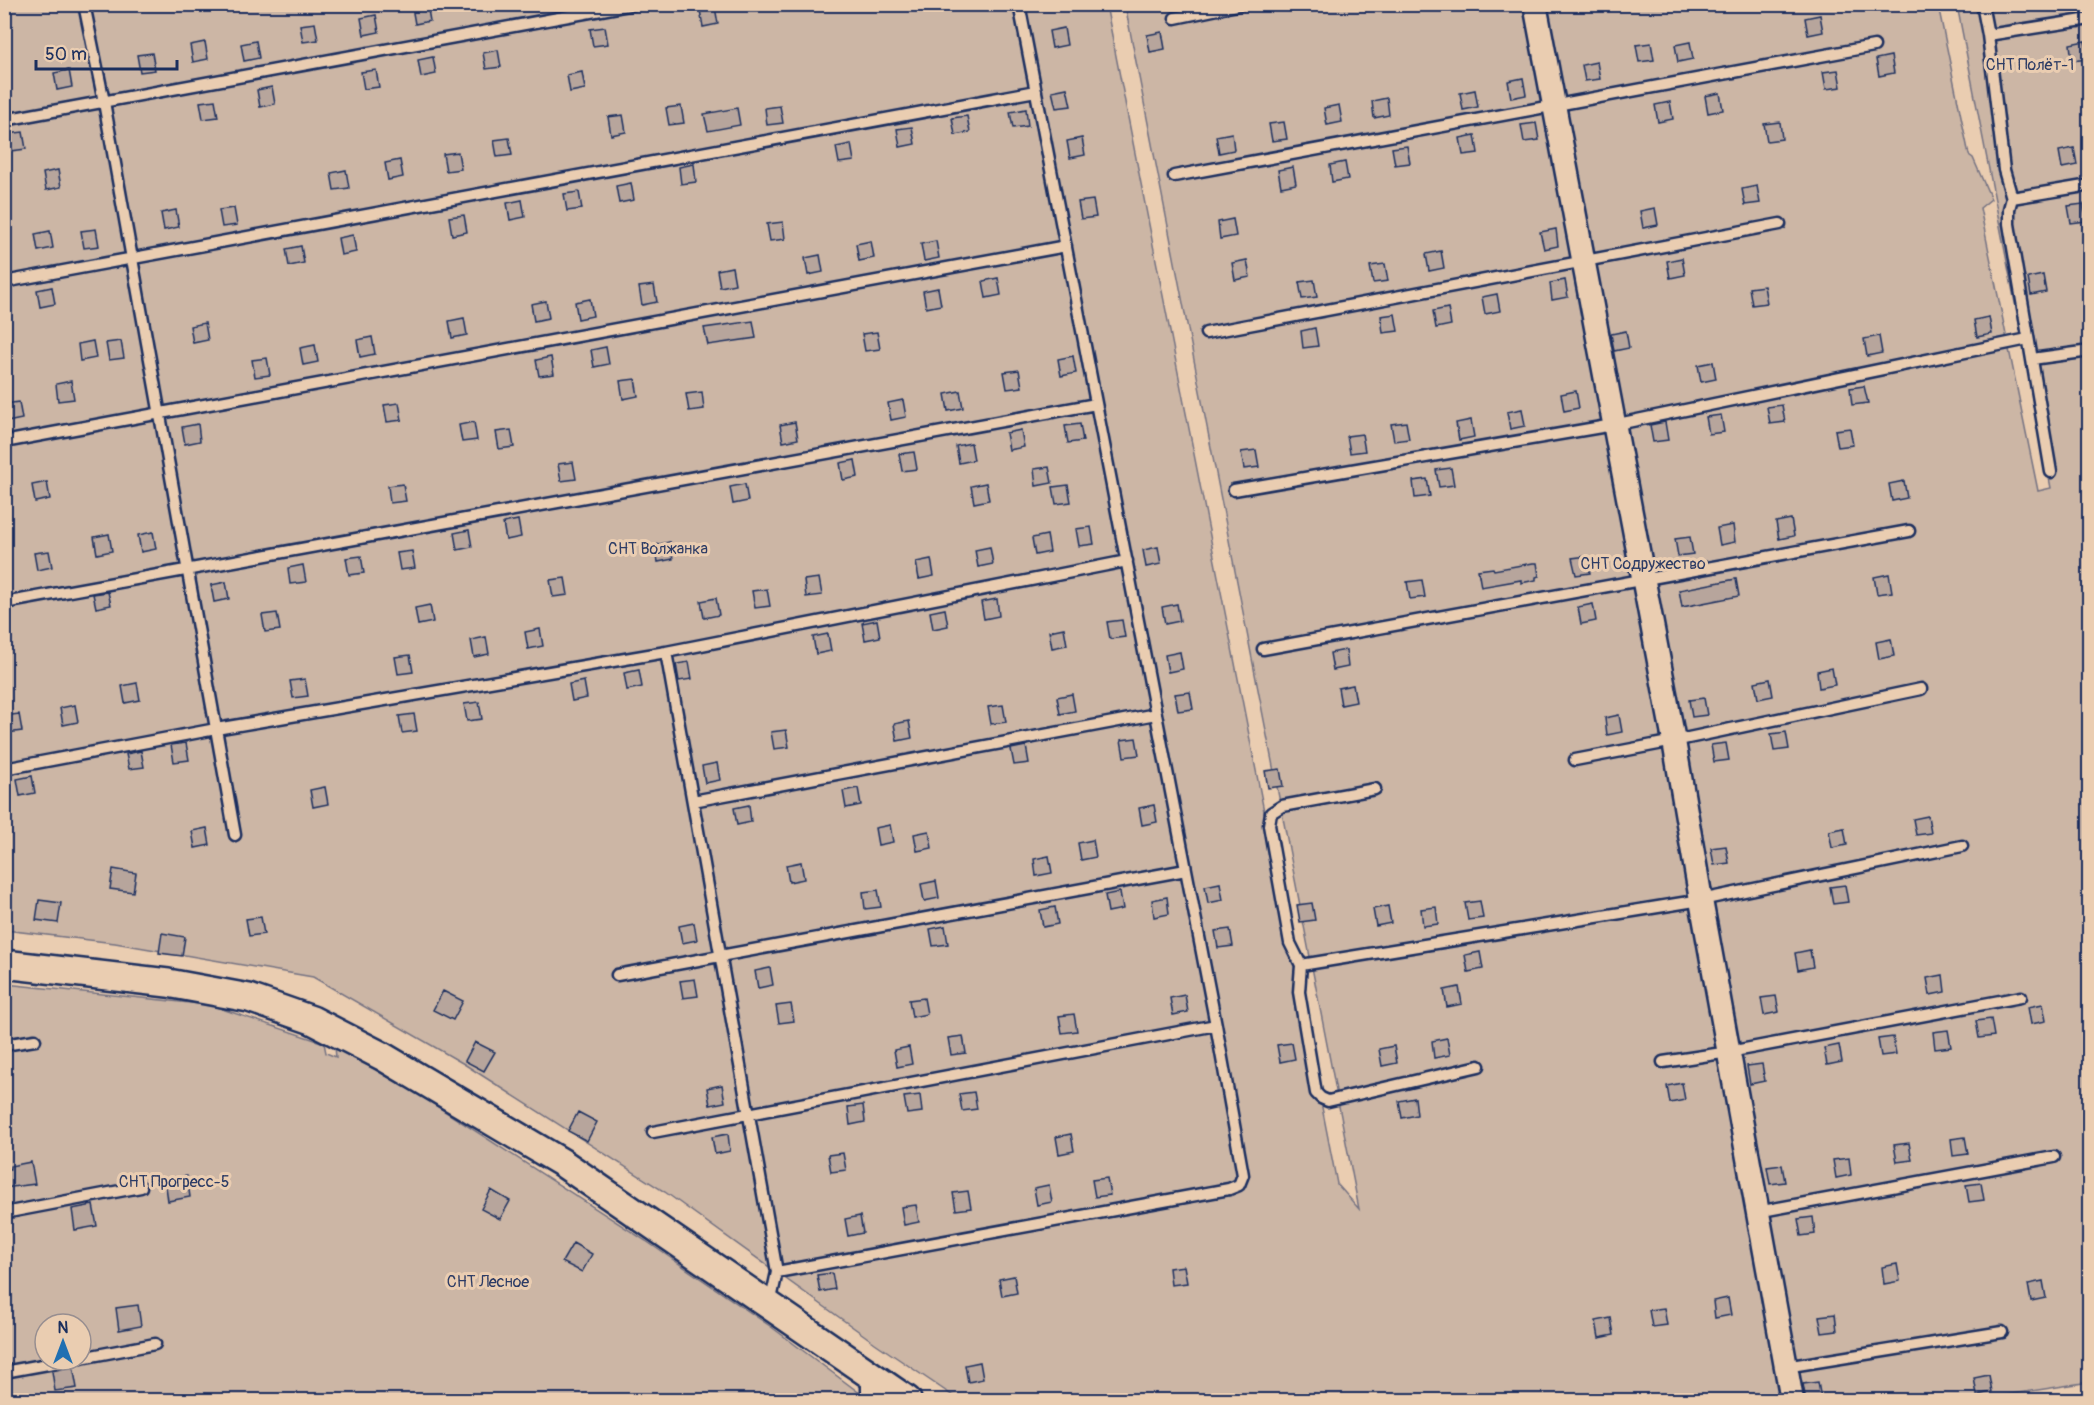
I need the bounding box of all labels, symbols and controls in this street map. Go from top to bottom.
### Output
scale bar [36,33,177,71]
text: 50 m [45,43,87,66]
park label: СНТ Полёт-1 [1986,55,2074,75]
park label: СНТ Волжанка [608,539,708,559]
park label: СНТ Содружество [1580,554,1706,574]
park label: СНТ Прогресс-5 [119,1172,229,1192]
park label: СНТ Лесное [447,1272,529,1292]
north arrow [33,1312,93,1372]
text: N [58,1318,69,1338]

